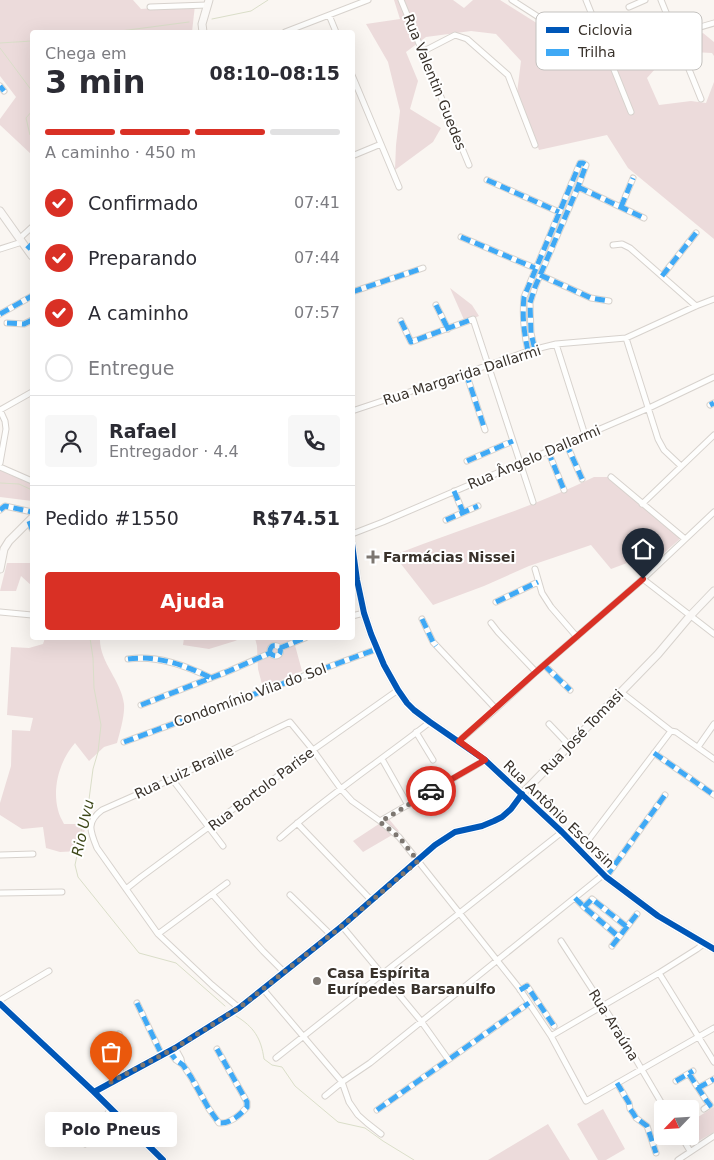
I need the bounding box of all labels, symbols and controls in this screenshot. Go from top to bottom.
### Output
street label: Rua Valentin Guedes [400,12,470,152]
legend [536,12,702,70]
text: Ciclovia [578,22,633,38]
text: Chega em [45,44,127,63]
text: Trilha [577,44,615,60]
text: 08:10–08:15 [210,62,340,84]
text: 3 min [45,63,146,101]
text: A caminho · 450 m [45,143,196,162]
icon: check [45,189,73,217]
text: Confirmado [88,192,198,214]
text: 07:41 [294,193,340,212]
icon: check [45,244,73,272]
text: Preparando [88,247,197,269]
text: 07:44 [294,248,340,267]
icon: check [45,299,73,327]
text: A caminho [88,302,189,324]
text: 07:57 [294,303,340,322]
street label: Rua Margarida Dallarmi [381,342,543,408]
text: Entregue [88,357,174,379]
button: person [45,415,97,467]
button: phone [288,415,340,467]
text: Rafael [109,420,177,442]
street label: Rua Ângelo Dallarmi [465,421,603,492]
text: Entregador · 4.4 [109,442,239,461]
text: Pedido #1550 [45,507,179,529]
text: R$74.51 [252,507,340,529]
pin [622,528,664,579]
icon: home [629,535,657,563]
place label: Farmácias Nissei [383,549,515,565]
marker: Farmácias Nissei [367,551,379,563]
button: Ajuda [45,572,340,630]
street label: Condomínio Vila do Sol [171,660,329,730]
street label: Rua José Tomasi [537,686,627,778]
street label: Rua Luiz Braille [132,742,236,802]
street label: Rua Bortolo Parise [205,744,317,834]
street label: Rua Antônio Escorsin [500,757,618,871]
courier [406,766,456,816]
icon: car [417,777,445,805]
water label: Rio Uvu [68,798,98,858]
place label: Casa Espírita Eurípedes Barsanulfo [327,965,496,997]
marker: Casa Espírita Eurípedes Barsanulfo [311,975,323,987]
street label: Rua Araúna [586,986,642,1064]
pin [90,1031,132,1082]
icon: bag [97,1038,125,1066]
north arrow [654,1100,699,1145]
map controls [654,1100,699,1145]
callout: Polo Pneus [45,1112,177,1147]
text: Polo Pneus [61,1120,161,1139]

